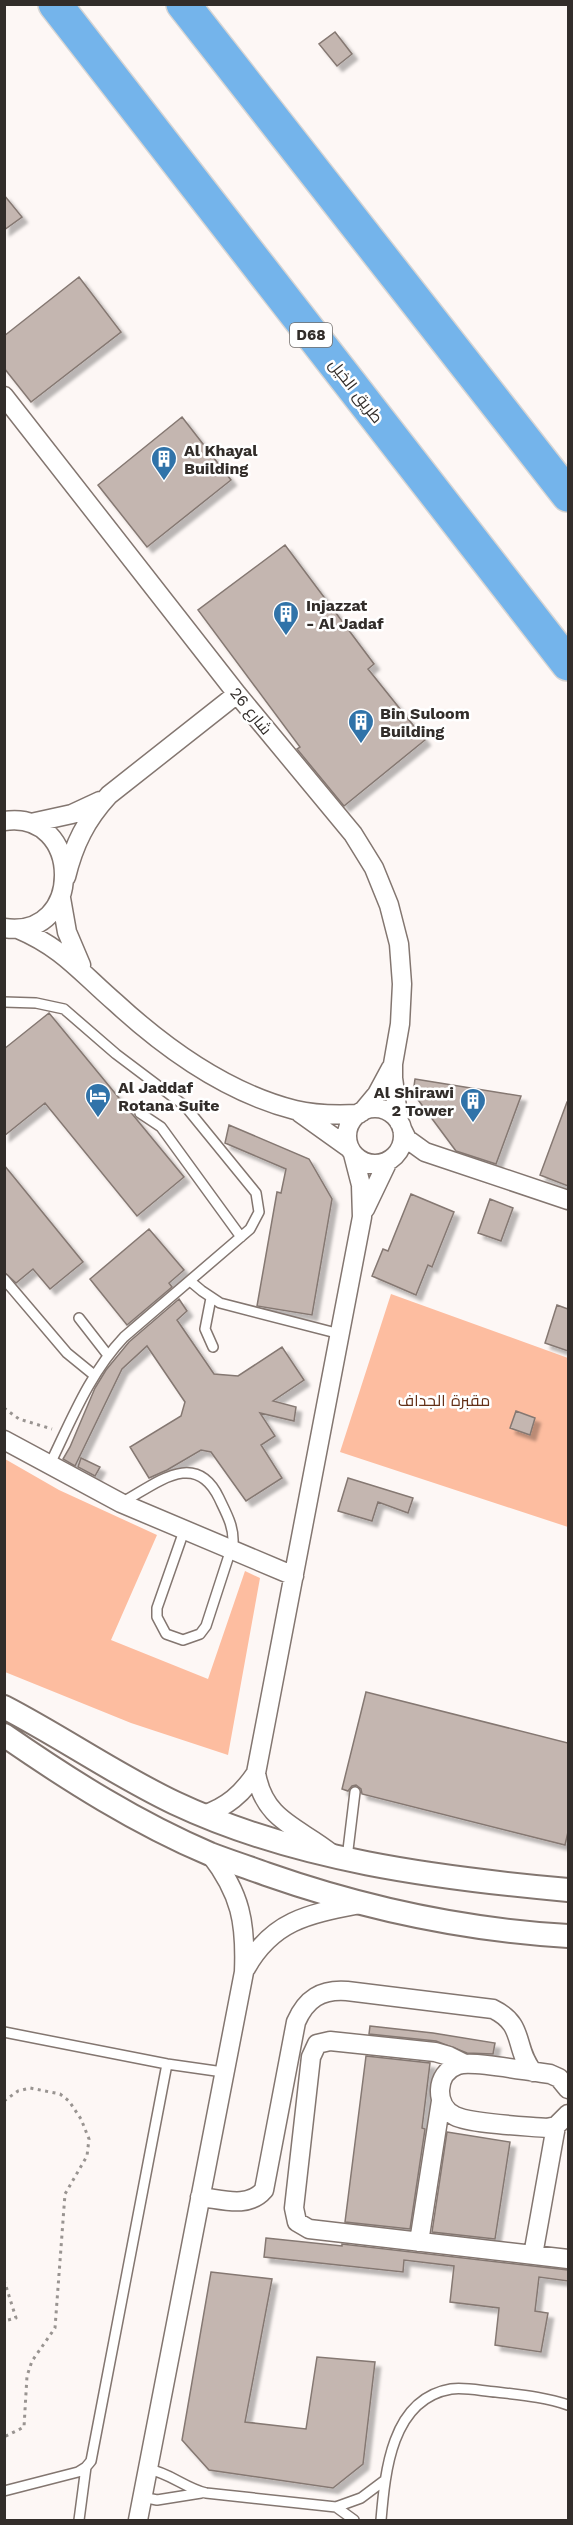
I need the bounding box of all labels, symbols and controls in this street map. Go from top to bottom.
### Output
road number: D68 [290,323,332,347]
street label: طريق الخيل [324,355,387,428]
place label: Al Khayal Building [184,441,258,478]
building icon: Al Khayal Building [149,444,179,482]
place label: Injazzat - Al Jadaf [306,596,384,633]
building icon: Injazzat - Al Jadaf [271,599,301,637]
street label: شارع 26 [225,683,276,740]
place label: Bin Suloom Building [380,704,470,741]
building icon: Bin Suloom Building [346,707,376,745]
place label: Al Jaddaf Rotana Suite [118,1078,220,1115]
hotel icon: Al Jaddaf Rotana Suite [83,1081,113,1119]
place label: Al Shirawi 2 Tower [374,1083,454,1120]
building icon: Al Shirawi 2 Tower [458,1086,488,1124]
park label: مقبرة الجداف [398,1391,490,1410]

